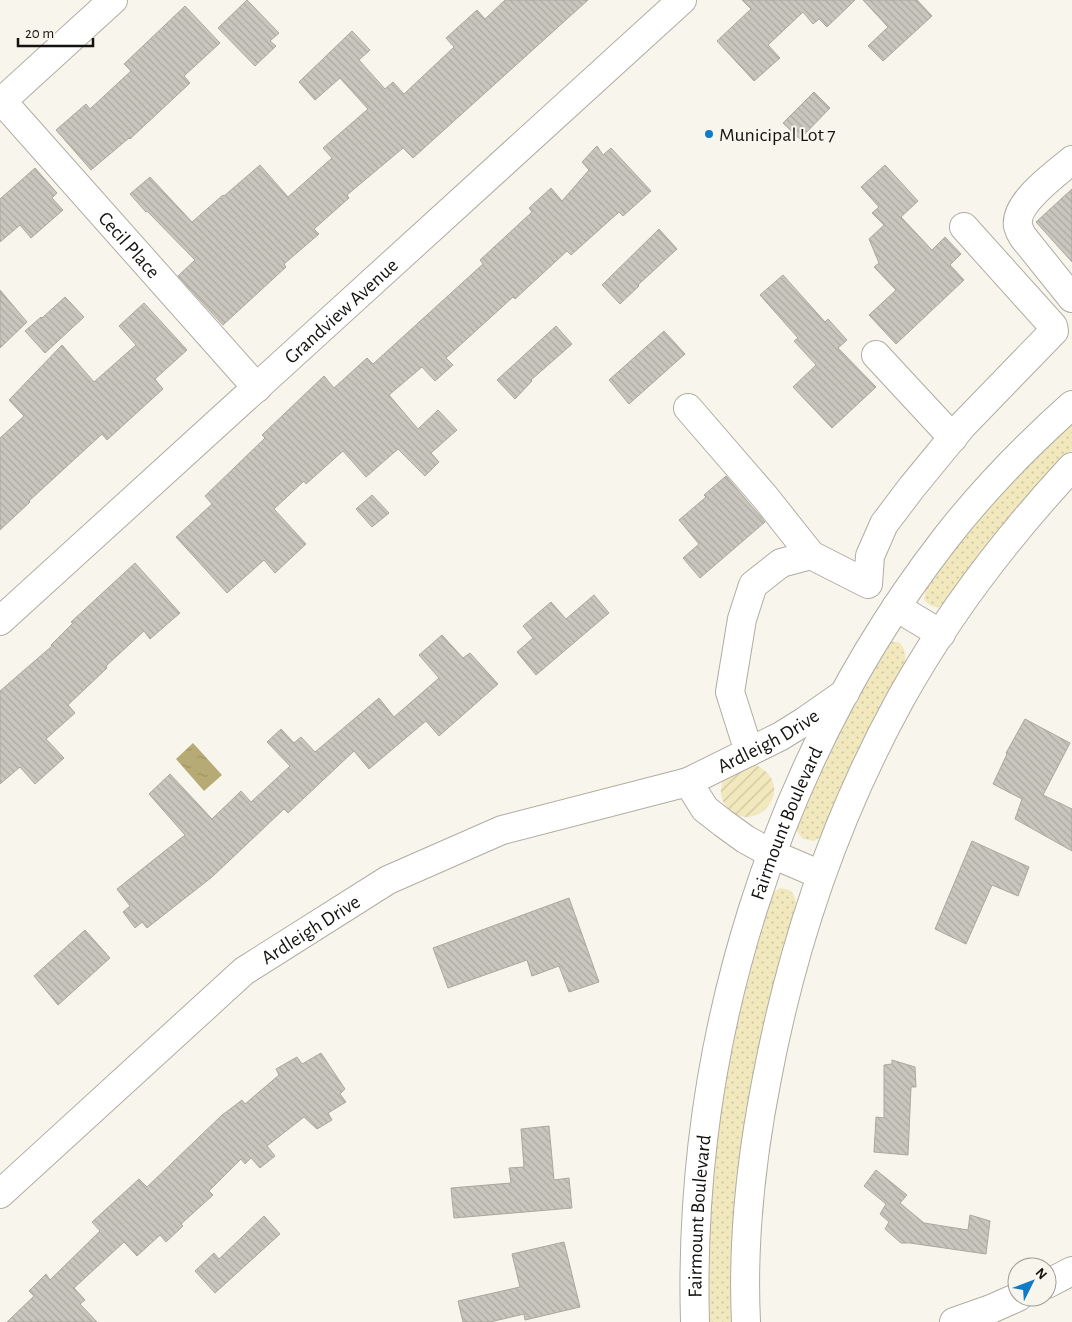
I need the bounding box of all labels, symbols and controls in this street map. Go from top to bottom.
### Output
scale bar [18,15,92,47]
text: 20 m [25,26,54,41]
place label: Municipal Lot 7 [719,125,836,145]
marker: Municipal Lot 7 [703,128,715,140]
street label: Cecil Place [94,208,163,282]
street label: Grandview Avenue [281,255,402,368]
street label: Ardleigh Drive [714,706,823,777]
street label: Fairmount Boulevard [748,744,827,903]
street label: Ardleigh Drive [258,891,364,968]
street label: Fairmount Boulevard [685,1134,715,1298]
north arrow [1007,1257,1057,1307]
text: N [1032,1266,1049,1282]

